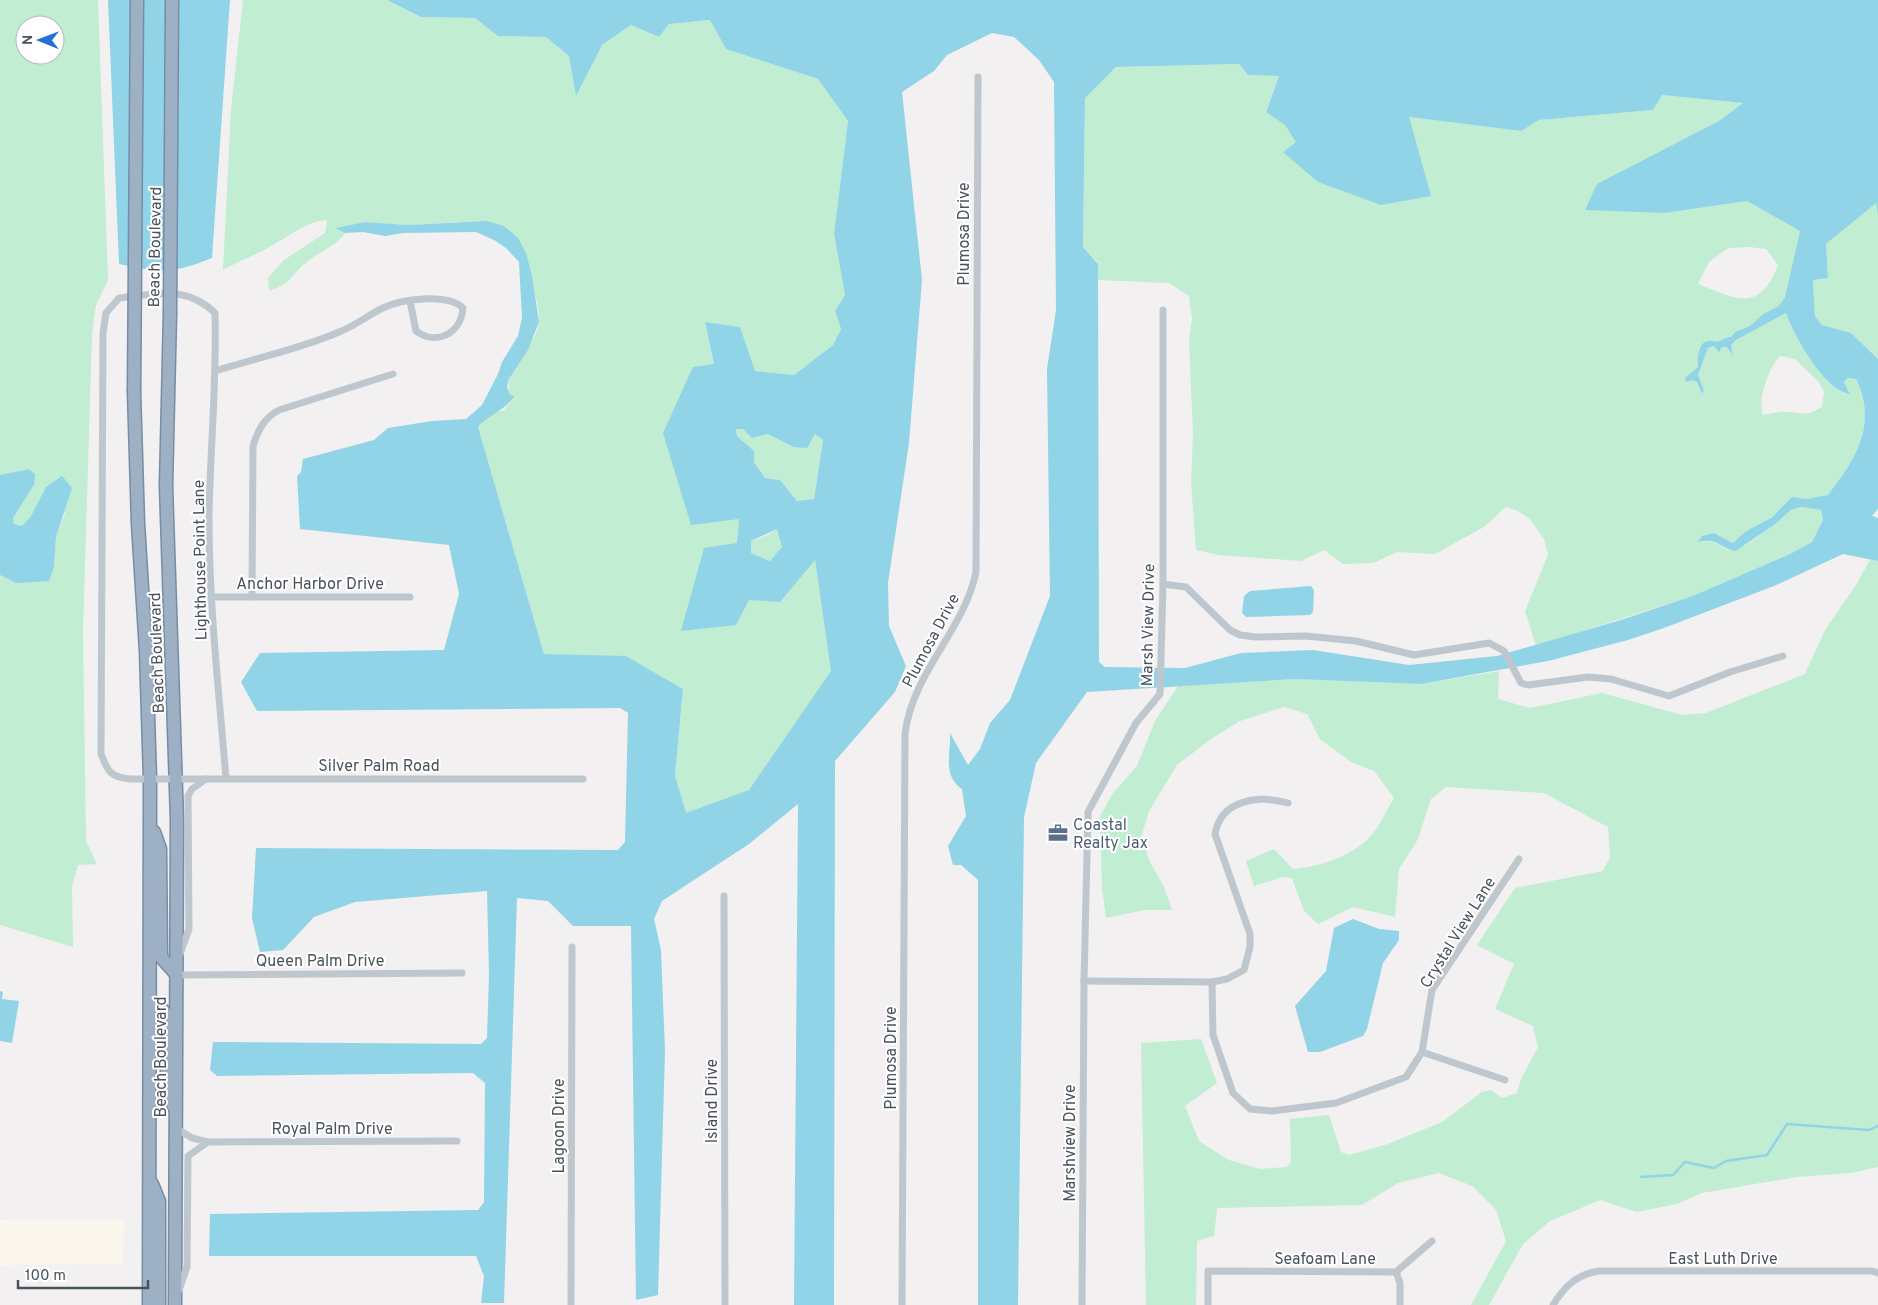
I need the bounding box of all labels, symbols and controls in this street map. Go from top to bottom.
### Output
north arrow [15,15,65,65]
text: N [20,35,37,45]
street label: Plumosa Drive [955,182,975,286]
street label: Beach Boulevard [145,186,167,308]
street label: Lighthouse Point Lane [190,480,212,640]
street label: Marsh View Drive [1138,563,1160,687]
street label: Anchor Harbor Drive [236,575,384,595]
street label: Plumosa Drive [899,591,965,691]
street label: Beach Boulevard [146,592,170,714]
street label: Silver Palm Road [318,757,440,777]
place label: Coastal Realty Jax [1073,816,1148,854]
office icon: Coastal Realty Jax [1047,822,1069,844]
street label: Crystal View Lane [1416,874,1501,992]
street label: Queen Palm Drive [256,952,384,972]
street label: Beach Boulevard [152,997,172,1117]
street label: Plumosa Drive [882,1006,902,1110]
street label: Island Drive [703,1059,723,1143]
street label: Lagoon Drive [550,1078,570,1174]
street label: Marshview Drive [1061,1084,1081,1202]
street label: Royal Palm Drive [271,1120,393,1140]
street label: Seafoam Lane [1274,1250,1376,1270]
street label: East Luth Drive [1668,1250,1778,1270]
scale bar [18,1258,148,1290]
text: 100 m [25,1267,66,1286]

